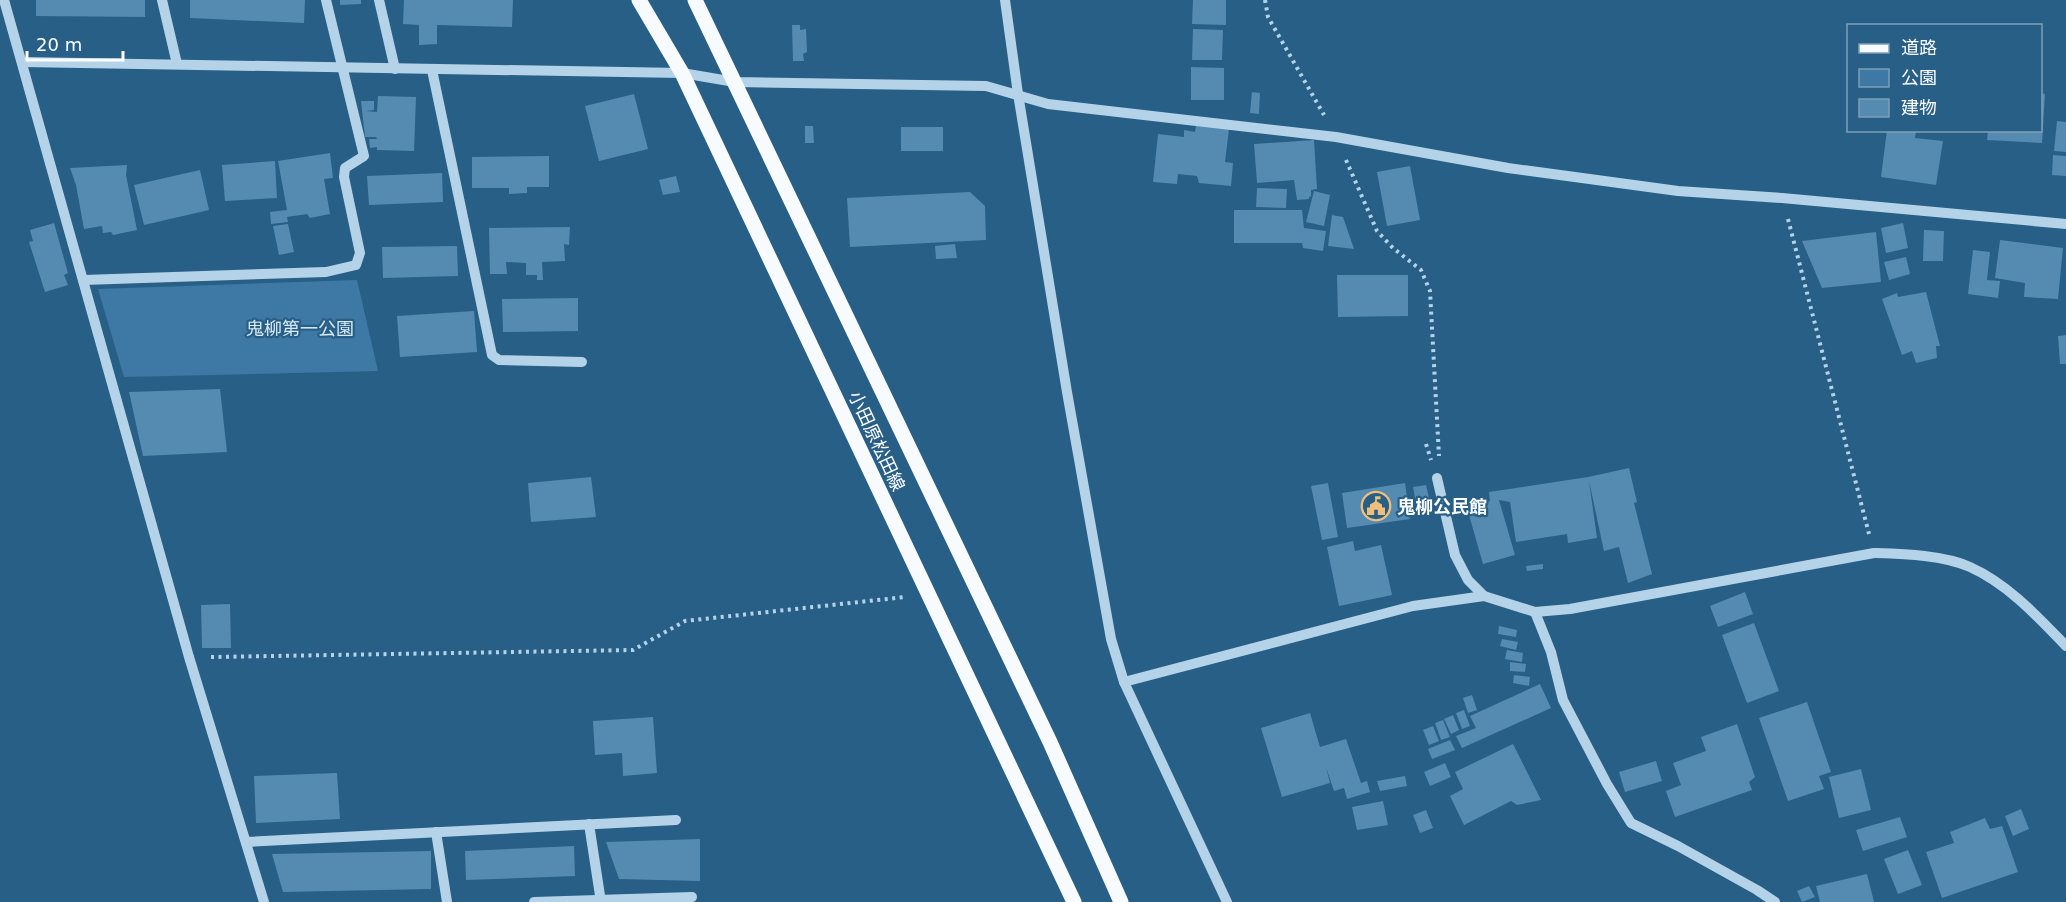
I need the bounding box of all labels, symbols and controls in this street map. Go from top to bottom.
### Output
scale bar [27,24,123,62]
legend [1847,24,2042,132]
text: 20 m [36,34,82,55]
text: 道路 [1901,37,1937,58]
text: 公園 [1901,67,1937,88]
text: 建物 [1901,97,1937,118]
park label: 鬼柳第一公園 [246,318,354,339]
street label: 小田原松田線 [845,388,909,494]
public building icon: 鬼柳公民館 [1360,490,1392,522]
place label: 鬼柳公民館 [1397,496,1487,517]

